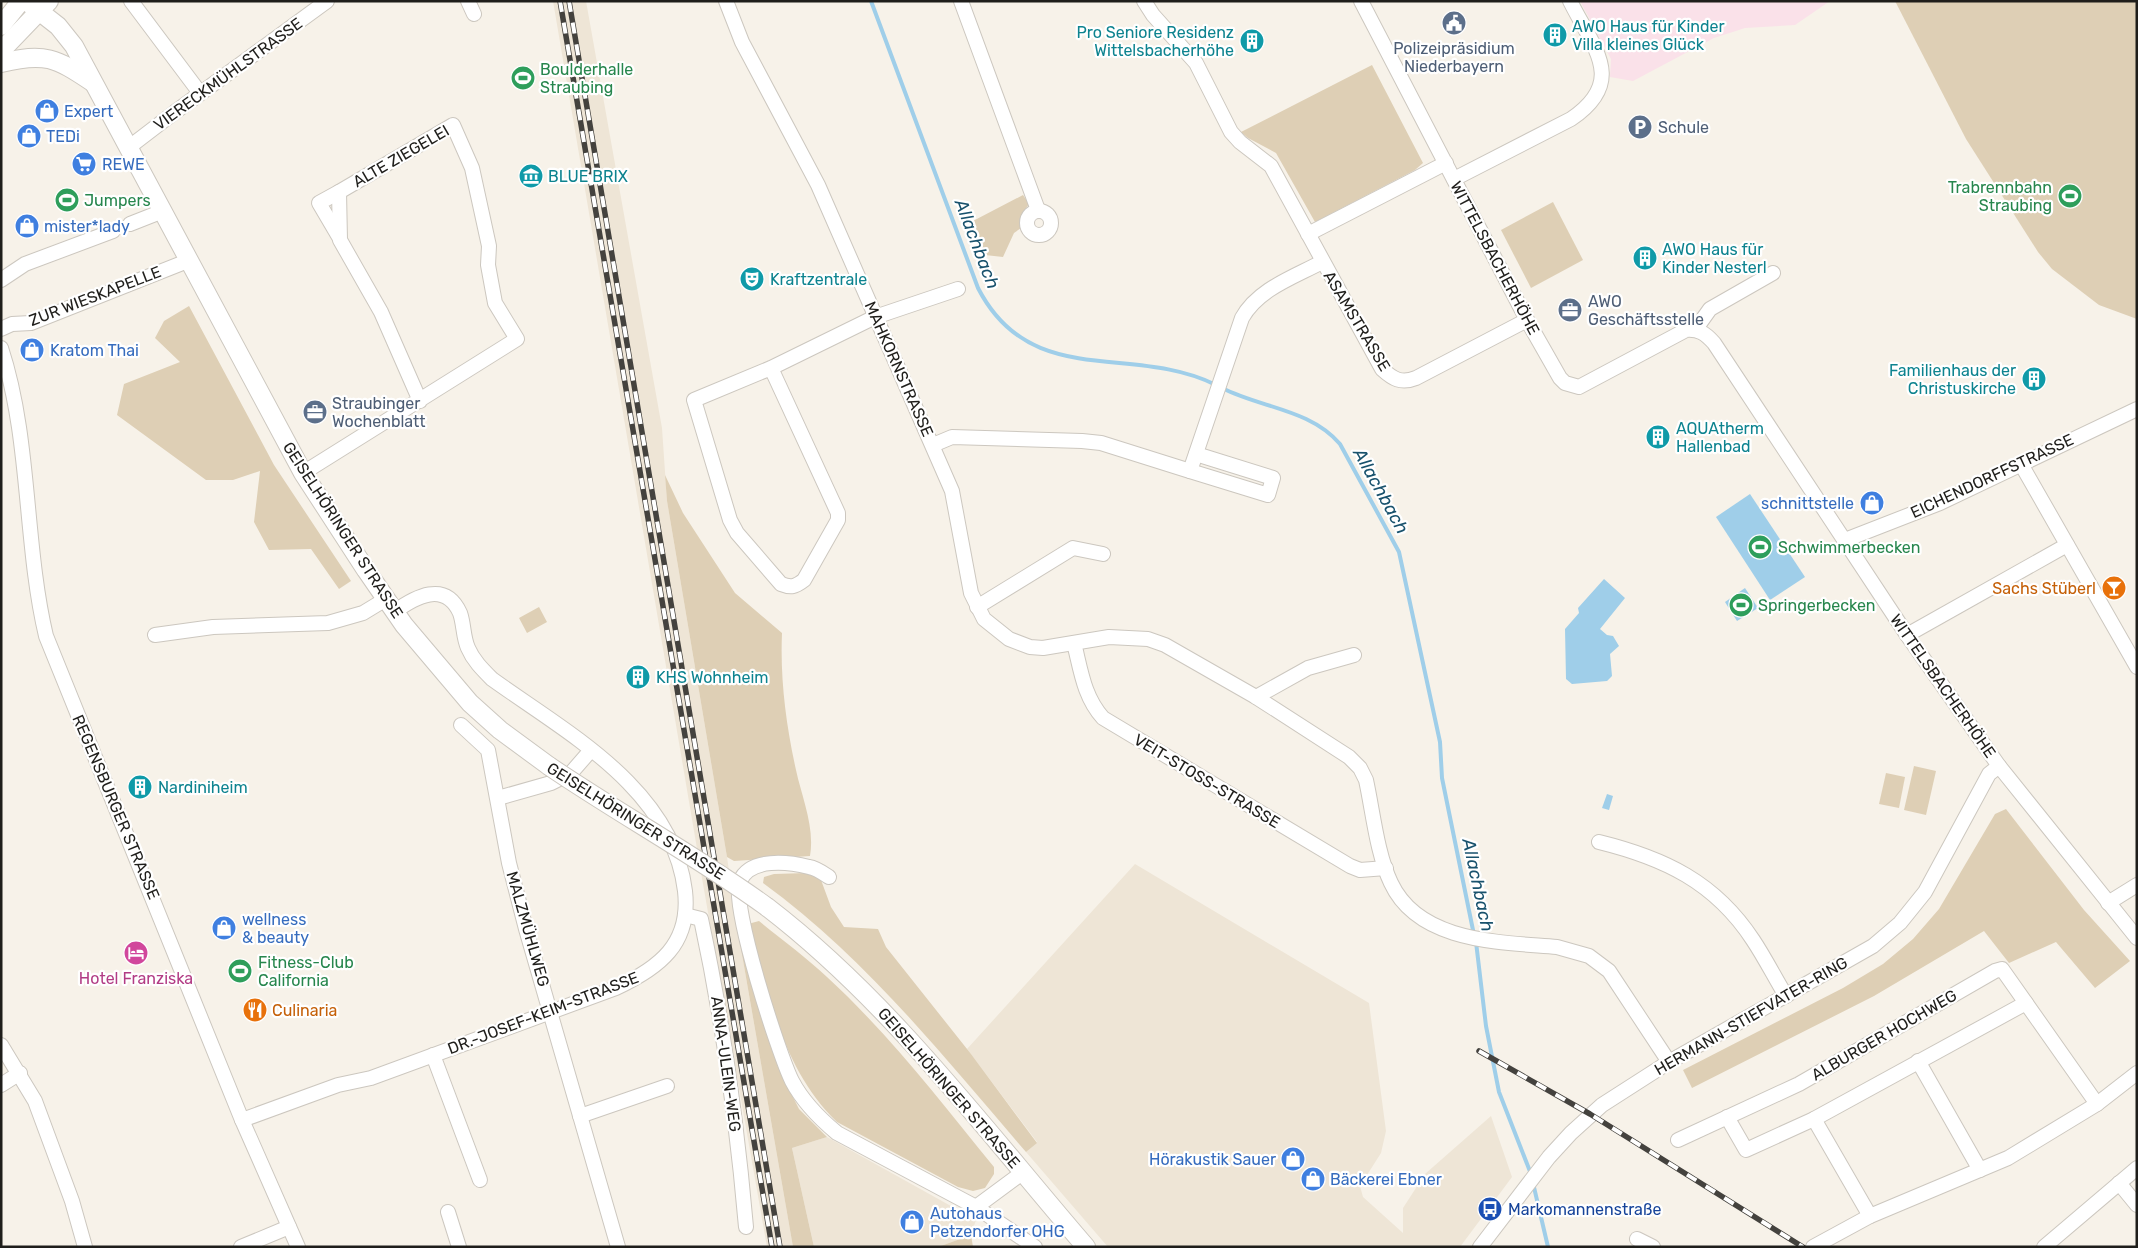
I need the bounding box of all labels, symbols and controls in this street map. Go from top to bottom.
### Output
public building icon: Polizeipräsidium Niederbayern [1441,10,1467,36]
street label: VIERECKMÜHLSTRASSE [150,14,306,134]
place label: AWO Haus für Kinder Villa kleines Glück [1572,17,1725,54]
building icon: AWO Haus für Kinder Villa kleines Glück [1542,22,1568,48]
place label: Pro Seniore Residenz Wittelsbacherhöhe [1077,23,1234,60]
building icon: Pro Seniore Residenz Wittelsbacherhöhe [1239,28,1265,54]
place label: Polizeipräsidium Niederbayern [1393,39,1515,76]
place label: Boulderhalle Straubing [540,60,633,97]
sports icon: Boulderhalle Straubing [510,65,536,91]
shop icon: Expert [34,98,60,124]
place label: Expert [64,102,113,121]
parking icon: Schule [1627,114,1653,140]
place label: Schule [1658,118,1709,137]
street label: ALTE ZIEGELEI [350,121,452,191]
shop icon: TEDi [16,123,42,149]
place label: TEDi [46,127,80,146]
supermarket icon: REWE [71,151,97,177]
place label: REWE [102,155,145,174]
museum icon: BLUE BRIX [518,163,544,189]
place label: BLUE BRIX [548,167,628,186]
street label: WITTELSBACHERHÖHE [1446,178,1544,338]
place label: Trabrennbahn Straubing [1948,178,2052,215]
sports icon: Trabrennbahn Straubing [2057,183,2083,209]
sports icon: Jumpers [54,187,80,213]
place label: Jumpers [84,191,151,210]
water label: Allachbach [949,195,1004,292]
shop icon: mister*lady [14,213,40,239]
place label: mister*lady [44,217,130,236]
place label: AWO Haus für Kinder Nesterl [1662,240,1767,277]
building icon: AWO Haus für Kinder Nesterl [1632,245,1658,271]
street label: ZUR WIESKAPELLE [26,262,164,330]
theatre icon: Kraftzentrale [739,266,765,292]
street label: ASAMSTRASSE [1320,267,1394,375]
place label: Kraftzentrale [770,270,867,289]
place label: AWO Geschäftsstelle [1588,292,1704,329]
office icon: AWO Geschäftsstelle [1557,297,1583,323]
street label: MAHKORNSTRASSE [861,298,937,440]
shop icon: Kratom Thai [19,337,45,363]
place label: Kratom Thai [50,341,139,360]
place label: Familienhaus der Christuskirche [1889,361,2016,398]
building icon: Familienhaus der Christuskirche [2021,366,2047,392]
place label: Straubinger Wochenblatt [332,394,426,431]
office icon: Straubinger Wochenblatt [302,399,328,425]
place label: AQUAtherm Hallenbad [1676,419,1764,456]
building icon: AQUAtherm Hallenbad [1645,424,1671,450]
street label: EICHENDORFFSTRASSE [1908,430,2076,522]
street label: GEISELHÖRINGER STRASSE [279,438,407,622]
water label: Allachbach [1348,443,1414,538]
shop icon: schnittstelle [1859,490,1885,516]
place label: schnittstelle [1761,494,1854,513]
sports icon: Schwimmerbecken [1747,534,1773,560]
place label: Schwimmerbecken [1778,538,1920,557]
bar icon: Sachs Stüberl [2101,575,2127,601]
place label: Sachs Stüberl [1992,579,2096,598]
sports icon: Springerbecken [1728,592,1754,618]
place label: Springerbecken [1758,596,1876,615]
street label: WITTELSBACHERHÖHE [1886,610,2000,762]
building icon: KHS Wohnheim [625,664,651,690]
place label: KHS Wohnheim [656,668,769,687]
street label: REGENSBURGER STRASSE [68,712,164,902]
street label: VEIT-STOSS-STRASSE [1131,730,1283,832]
street label: GEISELHÖRINGER STRASSE [543,758,729,884]
building icon: Nardiniheim [127,774,153,800]
place label: Nardiniheim [158,778,248,797]
water label: Allachbach [1457,836,1499,934]
street label: MALZMÜHLWEG [502,869,554,989]
place label: wellness & beauty [242,910,309,947]
shop icon: wellness & beauty [211,915,237,941]
hotel icon: Hotel Franziska [123,940,149,966]
place label: Fitness-Club California [258,953,354,990]
street label: HERMANN-STIEFVATER-RING [1651,953,1851,1079]
sports icon: Fitness-Club California [227,958,253,984]
street label: DR.-JOSEF-KEIM-STRASSE [445,968,641,1058]
place label: Hotel Franziska [79,969,193,988]
street label: ALBURGER HOCHWEG [1808,986,1960,1084]
street label: ANNA-ULEIN-WEG [707,995,745,1133]
restaurant icon: Culinaria [242,997,268,1023]
place label: Culinaria [272,1001,337,1020]
street label: GEISELHÖRINGER STRASSE [874,1004,1024,1172]
shop icon: Hörakustik Sauer [1280,1146,1306,1172]
place label: Hörakustik Sauer [1149,1150,1276,1169]
shop icon: Bäckerei Ebner [1300,1166,1326,1192]
place label: Bäckerei Ebner [1330,1170,1442,1189]
bus stop icon: Markomannenstraße [1477,1196,1503,1222]
place label: Markomannenstraße [1508,1200,1661,1219]
place label: Autohaus Petzendorfer OHG [930,1204,1065,1241]
shop icon: Autohaus Petzendorfer OHG [899,1209,925,1235]

